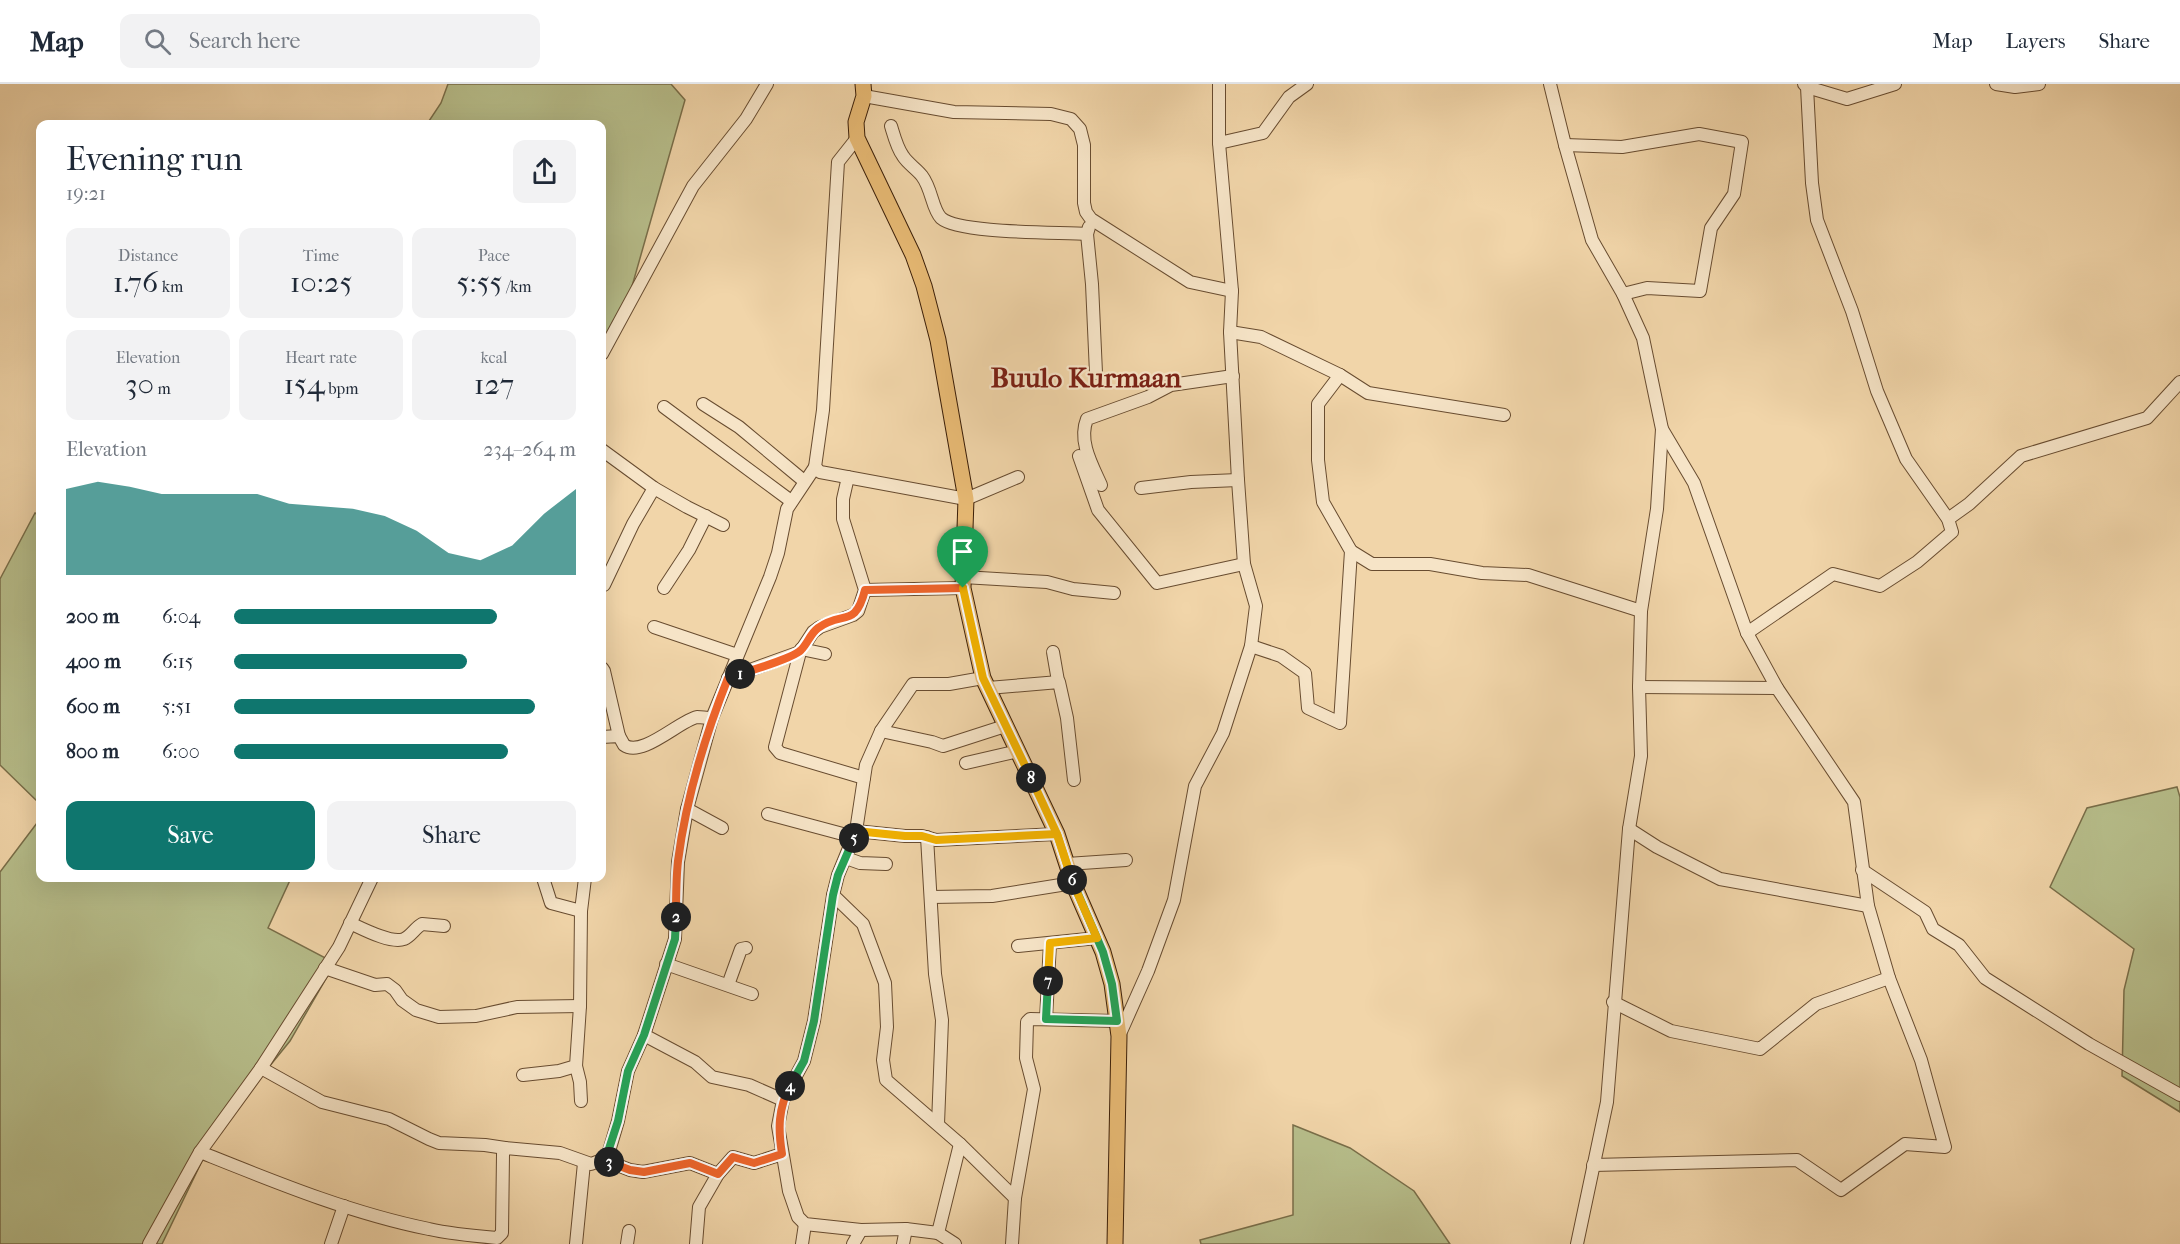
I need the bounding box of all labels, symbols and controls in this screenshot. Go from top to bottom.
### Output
search box [120,14,540,68]
text: Map [30,25,84,58]
icon: search [141,25,174,58]
text: Search here [189,28,300,54]
text: Map [1932,29,1973,53]
text: Layers [2006,29,2065,53]
text: Share [2098,29,2150,53]
text: Evening run [66,140,243,179]
button: share [513,140,576,203]
text: 19:21 [66,182,106,205]
text: Distance [118,246,178,265]
text: Time [303,246,339,265]
text: Pace [478,246,510,265]
text: 1.76 [113,265,158,300]
text: 10:25 [290,265,352,300]
text: 5:55 [457,265,503,300]
text: km [158,277,183,296]
text: /km [503,277,531,296]
text: Elevation [116,348,180,367]
text: Heart rate [285,348,357,367]
text: kcal [481,348,507,367]
district label: Buulo Kurmaan [991,361,1182,394]
text: 30 [125,367,154,402]
text: 154 [284,367,325,402]
text: 127 [474,367,514,402]
text: m [154,379,171,398]
text: bpm [325,379,358,398]
text: Elevation [66,438,147,461]
text: 234–264 m [483,438,576,461]
pin [937,526,988,588]
icon: arrive [946,535,979,568]
text: 200 m [66,605,119,628]
text: 6:04 [162,605,200,628]
text: 400 m [66,650,121,673]
text: 6:15 [162,650,193,673]
pin: 1 [725,659,755,689]
text: 1 [737,664,743,683]
text: 600 m [66,695,120,718]
text: 5:51 [162,695,191,718]
text: 800 m [66,740,119,763]
text: 6:00 [162,740,200,763]
pin: 8 [1016,763,1046,793]
text: 8 [1027,768,1035,787]
button: Save [66,801,315,870]
button: Share [327,801,576,870]
pin: 5 [839,823,869,853]
text: 5 [851,828,857,847]
pin: 6 [1057,865,1087,895]
text: 6 [1068,870,1076,889]
pin: 2 [661,902,691,932]
text: 2 [672,907,680,926]
pin: 7 [1033,966,1063,996]
text: 7 [1044,971,1052,990]
pin: 4 [775,1071,805,1101]
text: 4 [785,1076,795,1095]
pin: 3 [594,1147,624,1177]
text: 3 [606,1152,612,1171]

